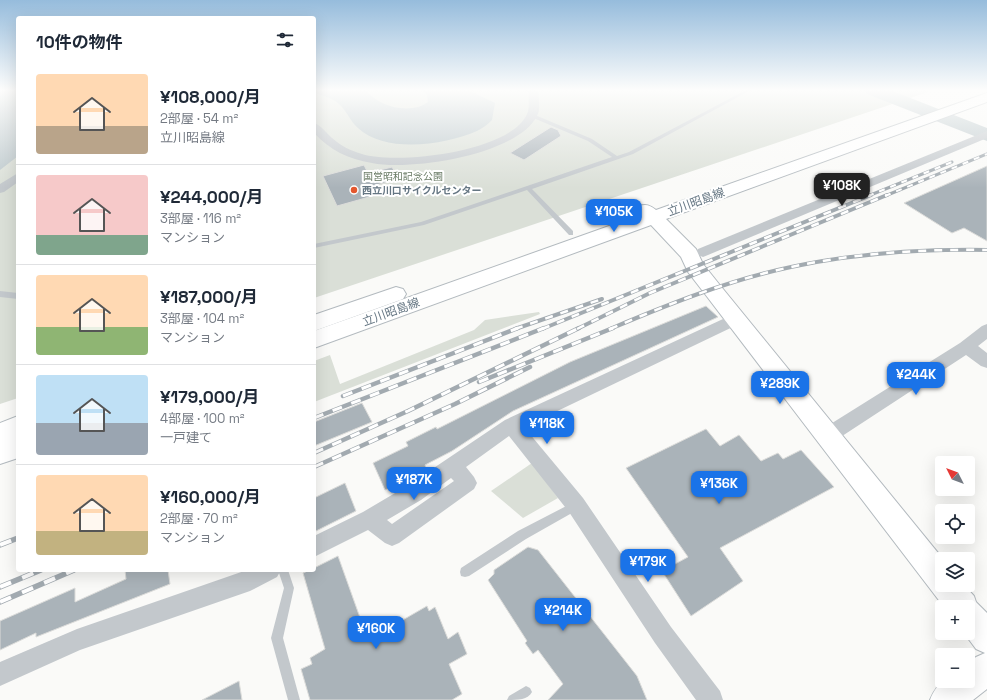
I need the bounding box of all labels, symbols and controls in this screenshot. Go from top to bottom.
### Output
icon: filters [274,29,296,51]
text: 10件の物件 [36,31,123,53]
text: ¥108,000/月 [160,86,261,108]
icon: home [68,90,116,138]
text: 2部屋 · 54 m² [160,110,238,127]
text: 立川昭島線 [160,129,225,146]
park label: 国営昭和記念公園 [363,170,443,183]
pin: ¥108K [814,173,870,207]
text: ¥108K [823,177,861,194]
place label: 西立川口サイクルセンター [362,184,482,197]
street label: 立川昭島線 [665,184,727,220]
marker: 西立川口サイクルセンター [349,185,359,195]
text: ¥244,000/月 [160,186,263,208]
icon: home [68,191,116,239]
pin: ¥105K [586,199,642,233]
text: ¥105K [595,203,633,220]
text: 3部屋 · 116 m² [160,210,241,227]
text: マンション [160,229,225,246]
text: ¥187,000/月 [160,286,258,308]
icon: home [68,291,116,339]
street label: 立川昭島線 [360,294,422,330]
text: 3部屋 · 104 m² [160,310,244,327]
text: マンション [160,329,225,346]
pin: ¥244K [888,362,944,396]
text: ¥244K [896,366,936,383]
pin: ¥289K [752,371,808,405]
text: ¥289K [760,375,800,392]
text: ¥179,000/月 [160,386,259,408]
icon: home [68,391,116,439]
text: 4部屋 · 100 m² [160,410,245,427]
pin: ¥118K [519,411,575,445]
text: ¥118K [529,415,565,432]
text: 一戸建て [160,429,212,446]
north arrow [935,456,975,496]
map controls [935,456,975,688]
pin: ¥187K [386,467,442,501]
text: ¥187K [396,471,432,488]
pin: ¥136K [691,471,747,505]
text: ¥136K [700,475,738,492]
text: ¥160,000/月 [160,486,261,508]
icon: home [68,491,116,539]
button: locate [935,504,975,544]
text: 2部屋 · 70 m² [160,510,238,527]
text: マンション [160,529,225,546]
pin: ¥179K [620,549,676,583]
button: layers [935,552,975,592]
text: ¥179K [629,553,667,570]
pin: ¥214K [535,598,591,632]
button: + [935,600,975,640]
text: ¥214K [544,602,582,619]
pin: ¥160K [348,616,404,650]
text: ¥160K [357,620,395,637]
button: − [935,648,975,688]

